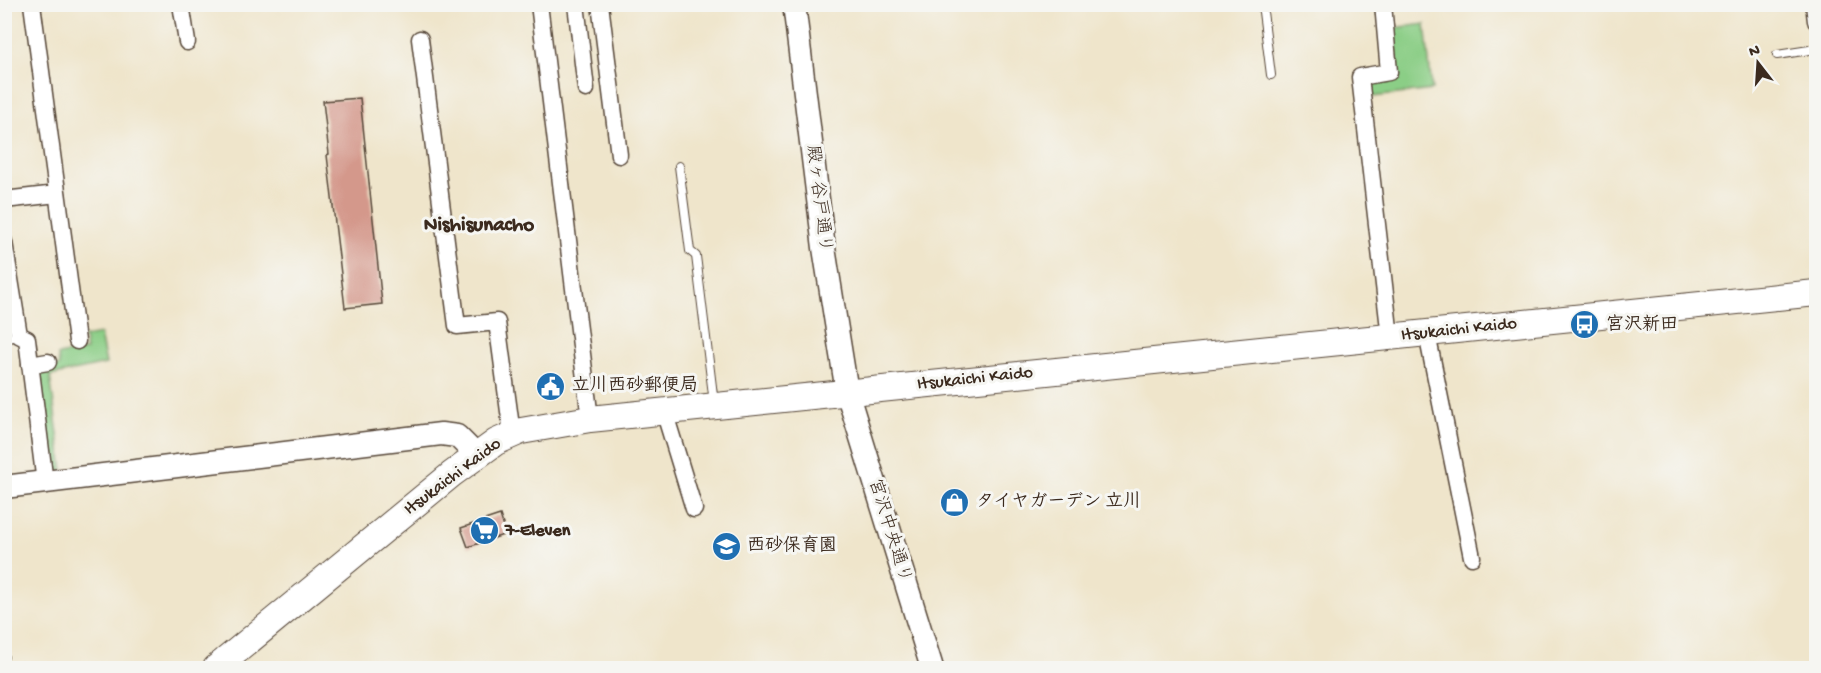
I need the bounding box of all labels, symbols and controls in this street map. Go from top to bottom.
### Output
north arrow [1728,33,1788,93]
text: N [1747,41,1763,63]
street label: 殿ヶ谷戸通り [801,144,835,254]
district label: Nishisunacho [424,214,534,239]
bus stop icon: 宮沢新田 [1569,309,1601,341]
street label: Itsukaichi Kaido [1400,313,1518,347]
place label: 宮沢新田 [1606,314,1678,336]
street label: Itsukaichi Kaido [916,362,1034,396]
public building icon: 立川西砂郵便局 [535,370,567,402]
place label: 立川西砂郵便局 [572,375,698,397]
street label: Itsukaichi Kaido [400,434,506,520]
street label: 宮沢中央通り [863,476,916,586]
shop icon: タイヤガーデン 立川 [939,486,971,518]
place label: タイヤガーデン 立川 [976,491,1142,513]
supermarket icon: 7-Eleven [468,515,500,547]
place label: 7-Eleven [504,521,571,542]
school or university icon: 西砂保育園 [710,530,742,562]
place label: 西砂保育園 [747,535,837,557]

